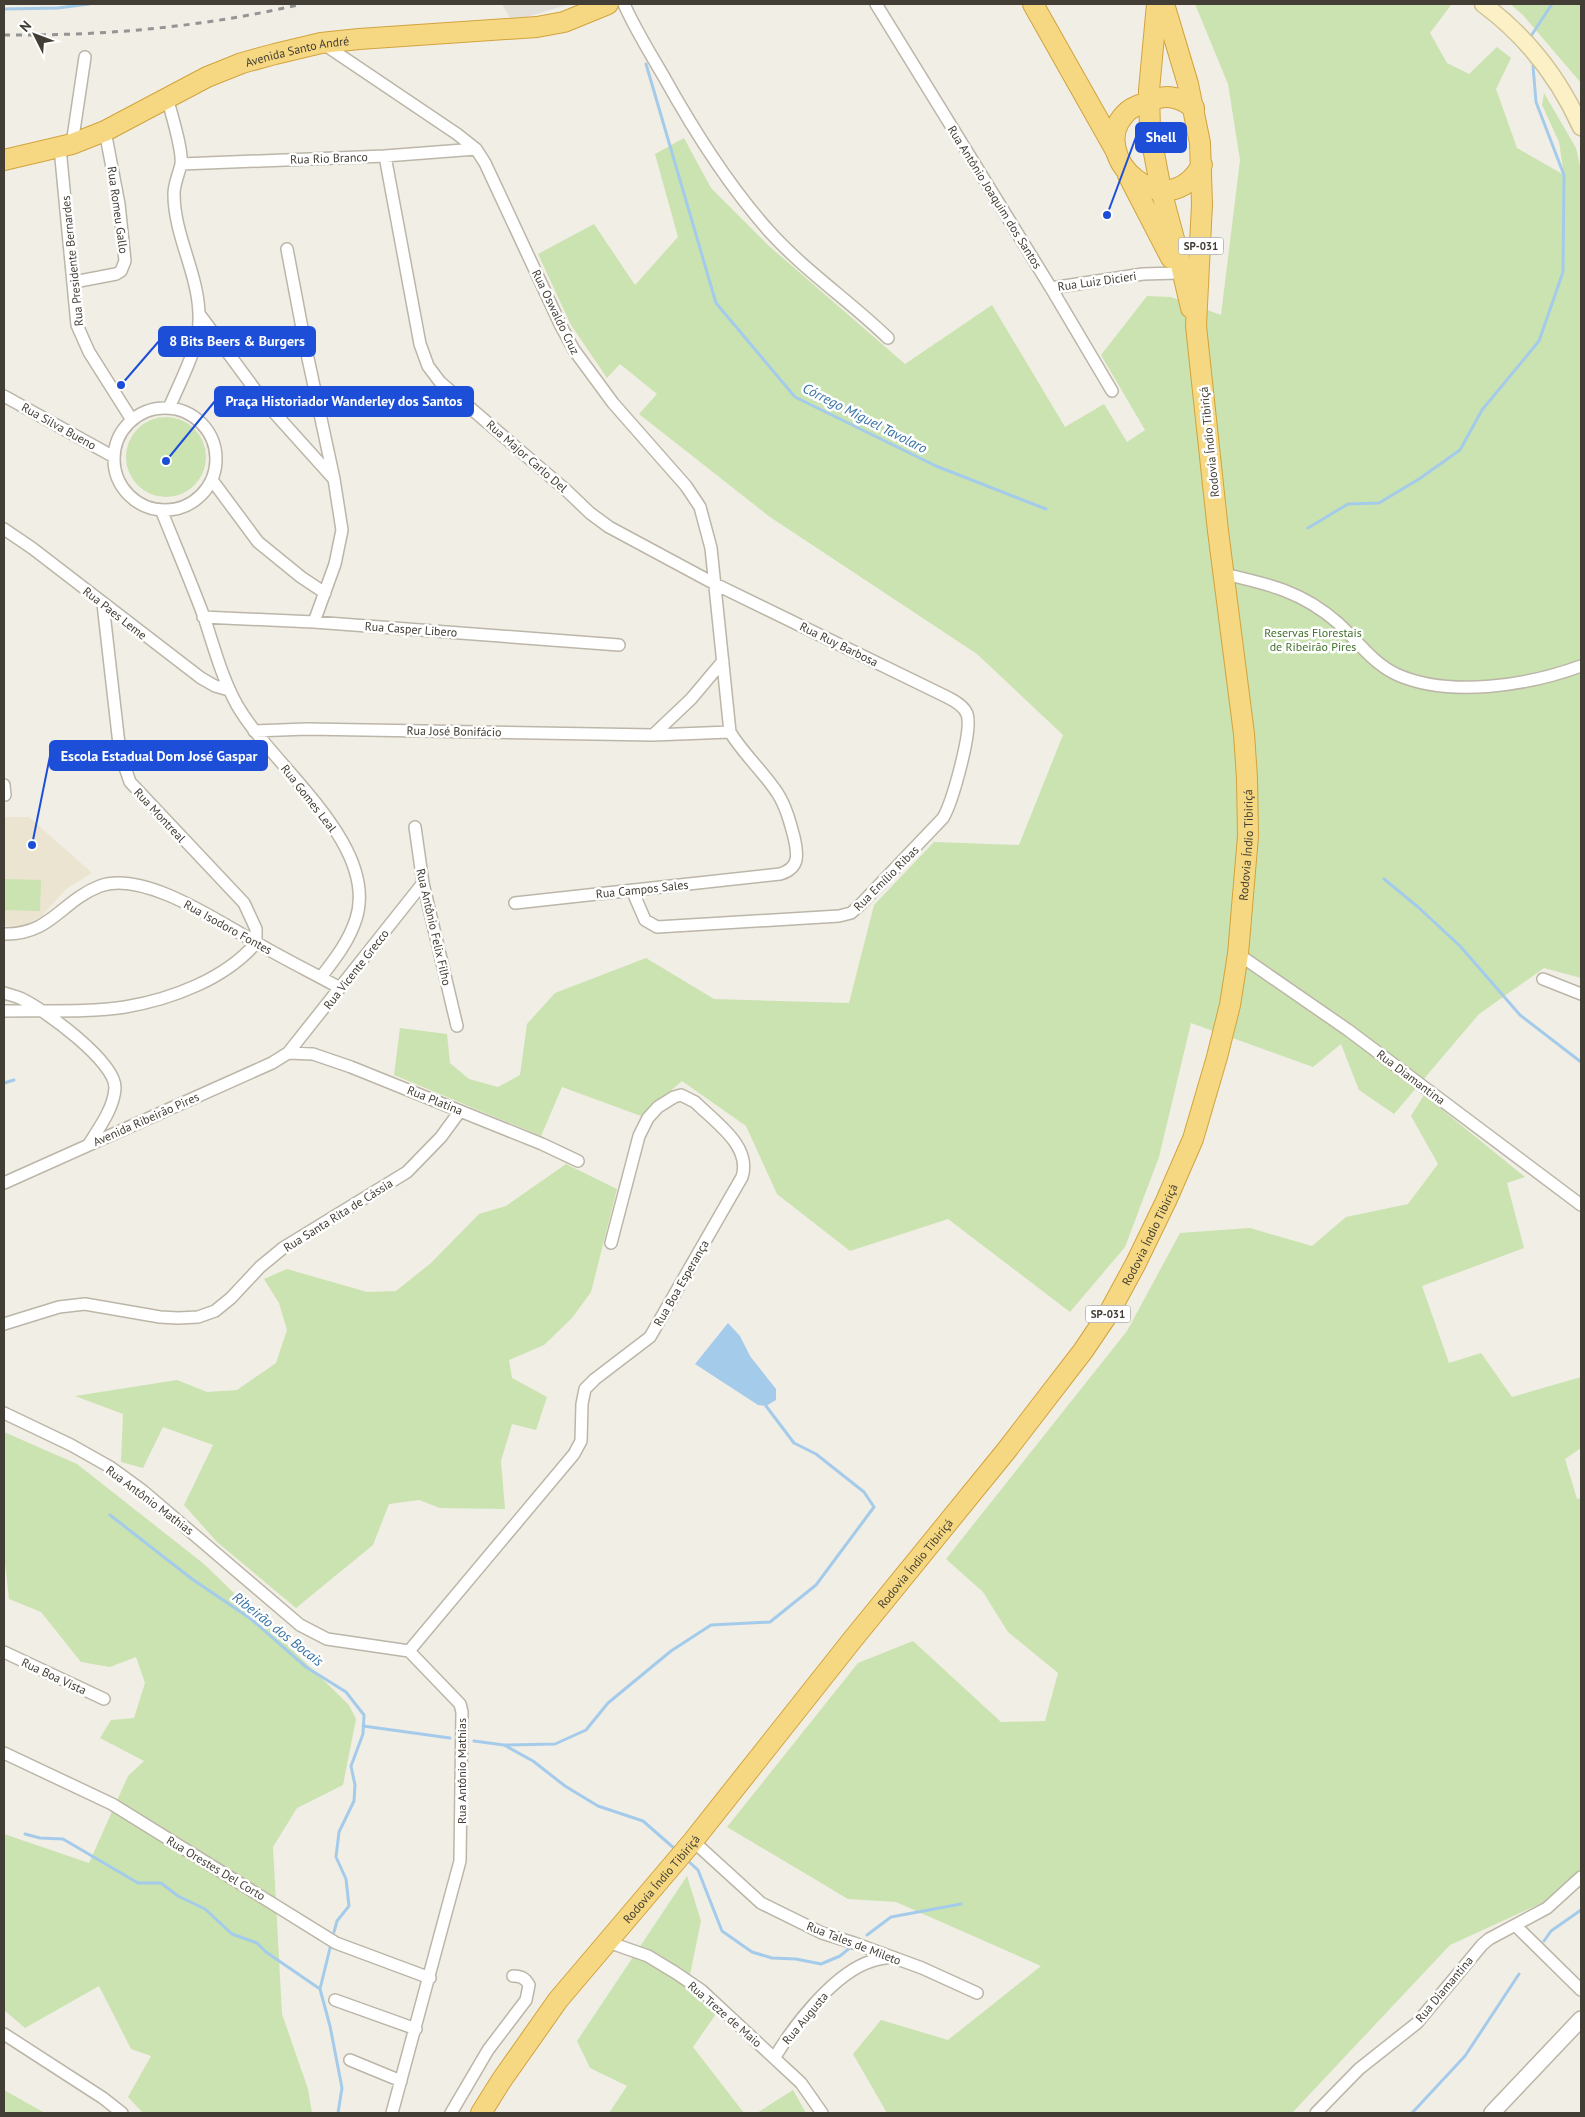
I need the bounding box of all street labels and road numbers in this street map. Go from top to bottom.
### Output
street label: Avenida Santo André [243,33,350,69]
street label: Rua Antônio Joaquim dos Santos [945,123,1045,271]
street label: Rua Rio Branco [290,149,368,167]
street label: Rua Romeu Gallo [104,165,132,255]
street label: Rua Presidente Bernardes [58,195,86,327]
road number: SP-031 [1178,238,1224,255]
street label: Rua Oswaldo Cruz [529,267,583,357]
street label: Rua Luiz Dicieri [1057,268,1137,294]
street label: Rodovia Índio Tibiriçá [1196,386,1222,498]
street label: Rua Silva Bueno [19,399,99,453]
street label: Rua Major Carlo Del [483,417,571,496]
street label: Rua Paes Leme [80,583,150,643]
street label: Rua Casper Libero [364,618,458,640]
street label: Rua Ruy Barbosa [797,619,881,669]
street label: Rua José Bonifácio [406,723,502,739]
street label: Rua Gomes Leal [278,761,340,835]
street label: Rua Montreal [131,785,189,846]
street label: Rodovia Índio Tibiriçá [1235,789,1256,901]
street label: Rua Emílio Ribas [850,842,922,914]
street label: Rua Antônio Felix Filho [413,867,455,987]
street label: Rua Campos Sales [595,877,689,901]
street label: Rua Isodoro Fontes [181,897,275,957]
street label: Rua Vicente Grecco [320,926,392,1012]
street label: Rua Diamantina [1374,1046,1448,1108]
street label: Rua Platina [405,1082,465,1118]
street label: Avenida Ribeirão Pires [91,1089,201,1149]
street label: Rua Santa Rita de Cássia [281,1175,396,1255]
street label: Rodovia Índio Tibiriçá [1118,1181,1180,1288]
street label: Rua Boa Esperança [650,1237,712,1329]
road number: SP-031 [1086,1306,1130,1322]
street label: Rua Antônio Mathias [103,1462,197,1538]
street label: Rodovia Índio Tibiriçá [874,1515,956,1611]
street label: Rua Boa Vista [19,1654,89,1698]
street label: Rua Antônio Mathias [454,1718,469,1824]
street label: Rodovia Índio Tibiriçá [619,1831,703,1926]
street label: Rua Orestes Del Corto [164,1833,268,1903]
street label: Rua Tales de Mileto [805,1918,903,1968]
street label: Rua Diamantina [1412,1953,1476,2025]
street label: Rua Treze de Maio [685,1978,765,2050]
street label: Rua Augusta [779,1989,831,2047]

